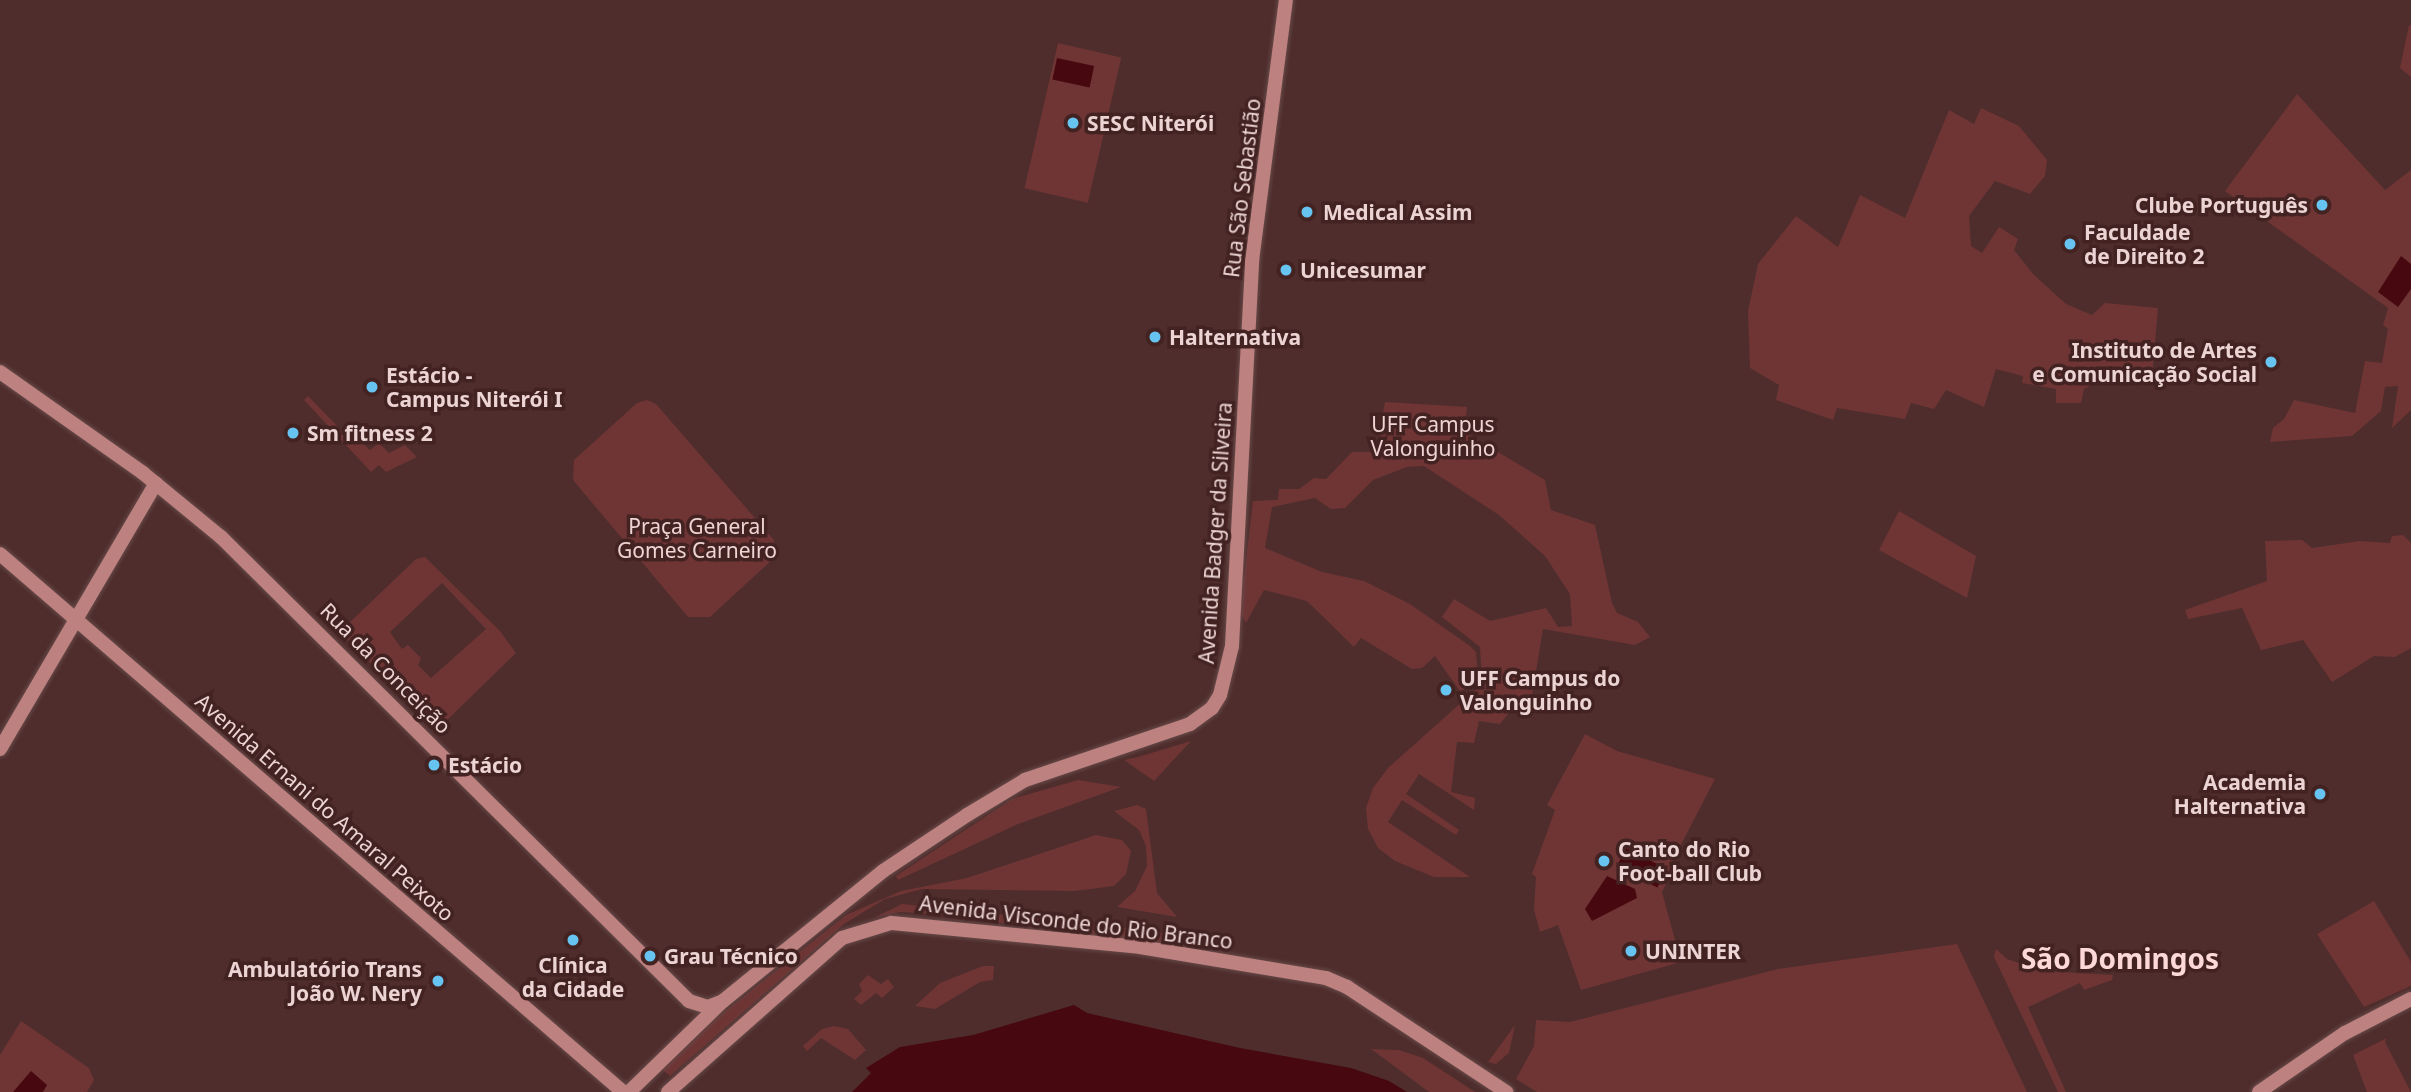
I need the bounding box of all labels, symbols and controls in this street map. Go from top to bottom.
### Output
street label: Rua São Sebastião [1219,97,1265,279]
place label: SESC Niterói [1087,110,1214,136]
marker: SESC Niterói [1065,115,1081,131]
place label: Clube Português [2135,192,2308,218]
marker: Clube Português [2314,197,2330,213]
place label: Medical Assim [1323,199,1472,225]
marker: Medical Assim [1297,202,1317,222]
place label: Faculdade de Direito 2 [2084,219,2204,269]
marker: Faculdade de Direito 2 [2062,236,2078,252]
place label: Unicesumar [1300,257,1426,283]
marker: Unicesumar [1278,262,1294,278]
place label: Halternativa [1169,324,1301,350]
marker: Halternativa [1147,329,1163,345]
place label: Instituto de Artes e Comunicação Social [2032,337,2257,387]
marker: Instituto de Artes e Comunicação Social [2263,354,2279,370]
place label: Estácio - Campus Niterói I [386,362,562,412]
marker: Estácio - Campus Niterói I [364,379,380,395]
street label: Avenida Badger da Silveira [1193,401,1237,665]
park label: UFF Campus Valonguinho [1370,411,1496,461]
place label: Sm fitness 2 [307,420,433,446]
marker: Sm fitness 2 [285,425,301,441]
park label: Praça General Gomes Carneiro [617,513,777,563]
street label: Rua da Conceição [315,597,457,739]
place label: UFF Campus do Valonguinho [1460,665,1620,715]
marker: UFF Campus do Valonguinho [1438,682,1454,698]
street label: Avenida Ernani do Amaral Peixoto [191,688,459,926]
place label: Estácio [448,752,522,778]
marker: Estácio [426,757,442,773]
place label: Academia Halternativa [2174,769,2306,819]
marker: Academia Halternativa [2312,786,2328,802]
place label: Canto do Rio Foot-ball Club [1618,836,1762,886]
marker: Canto do Rio Foot-ball Club [1596,853,1612,869]
street label: Avenida Visconde do Rio Branco [918,890,1234,954]
marker: Clínica da Cidade [563,930,583,950]
place label: UNINTER [1645,938,1741,964]
district label: São Domingos [2021,941,2219,975]
place label: Grau Técnico [664,943,798,969]
marker: UNINTER [1623,943,1639,959]
marker: Grau Técnico [642,948,658,964]
place label: Clínica da Cidade [522,952,624,1002]
place label: Ambulatório Trans João W. Nery [228,956,422,1006]
marker: Ambulatório Trans João W. Nery [428,971,448,991]

